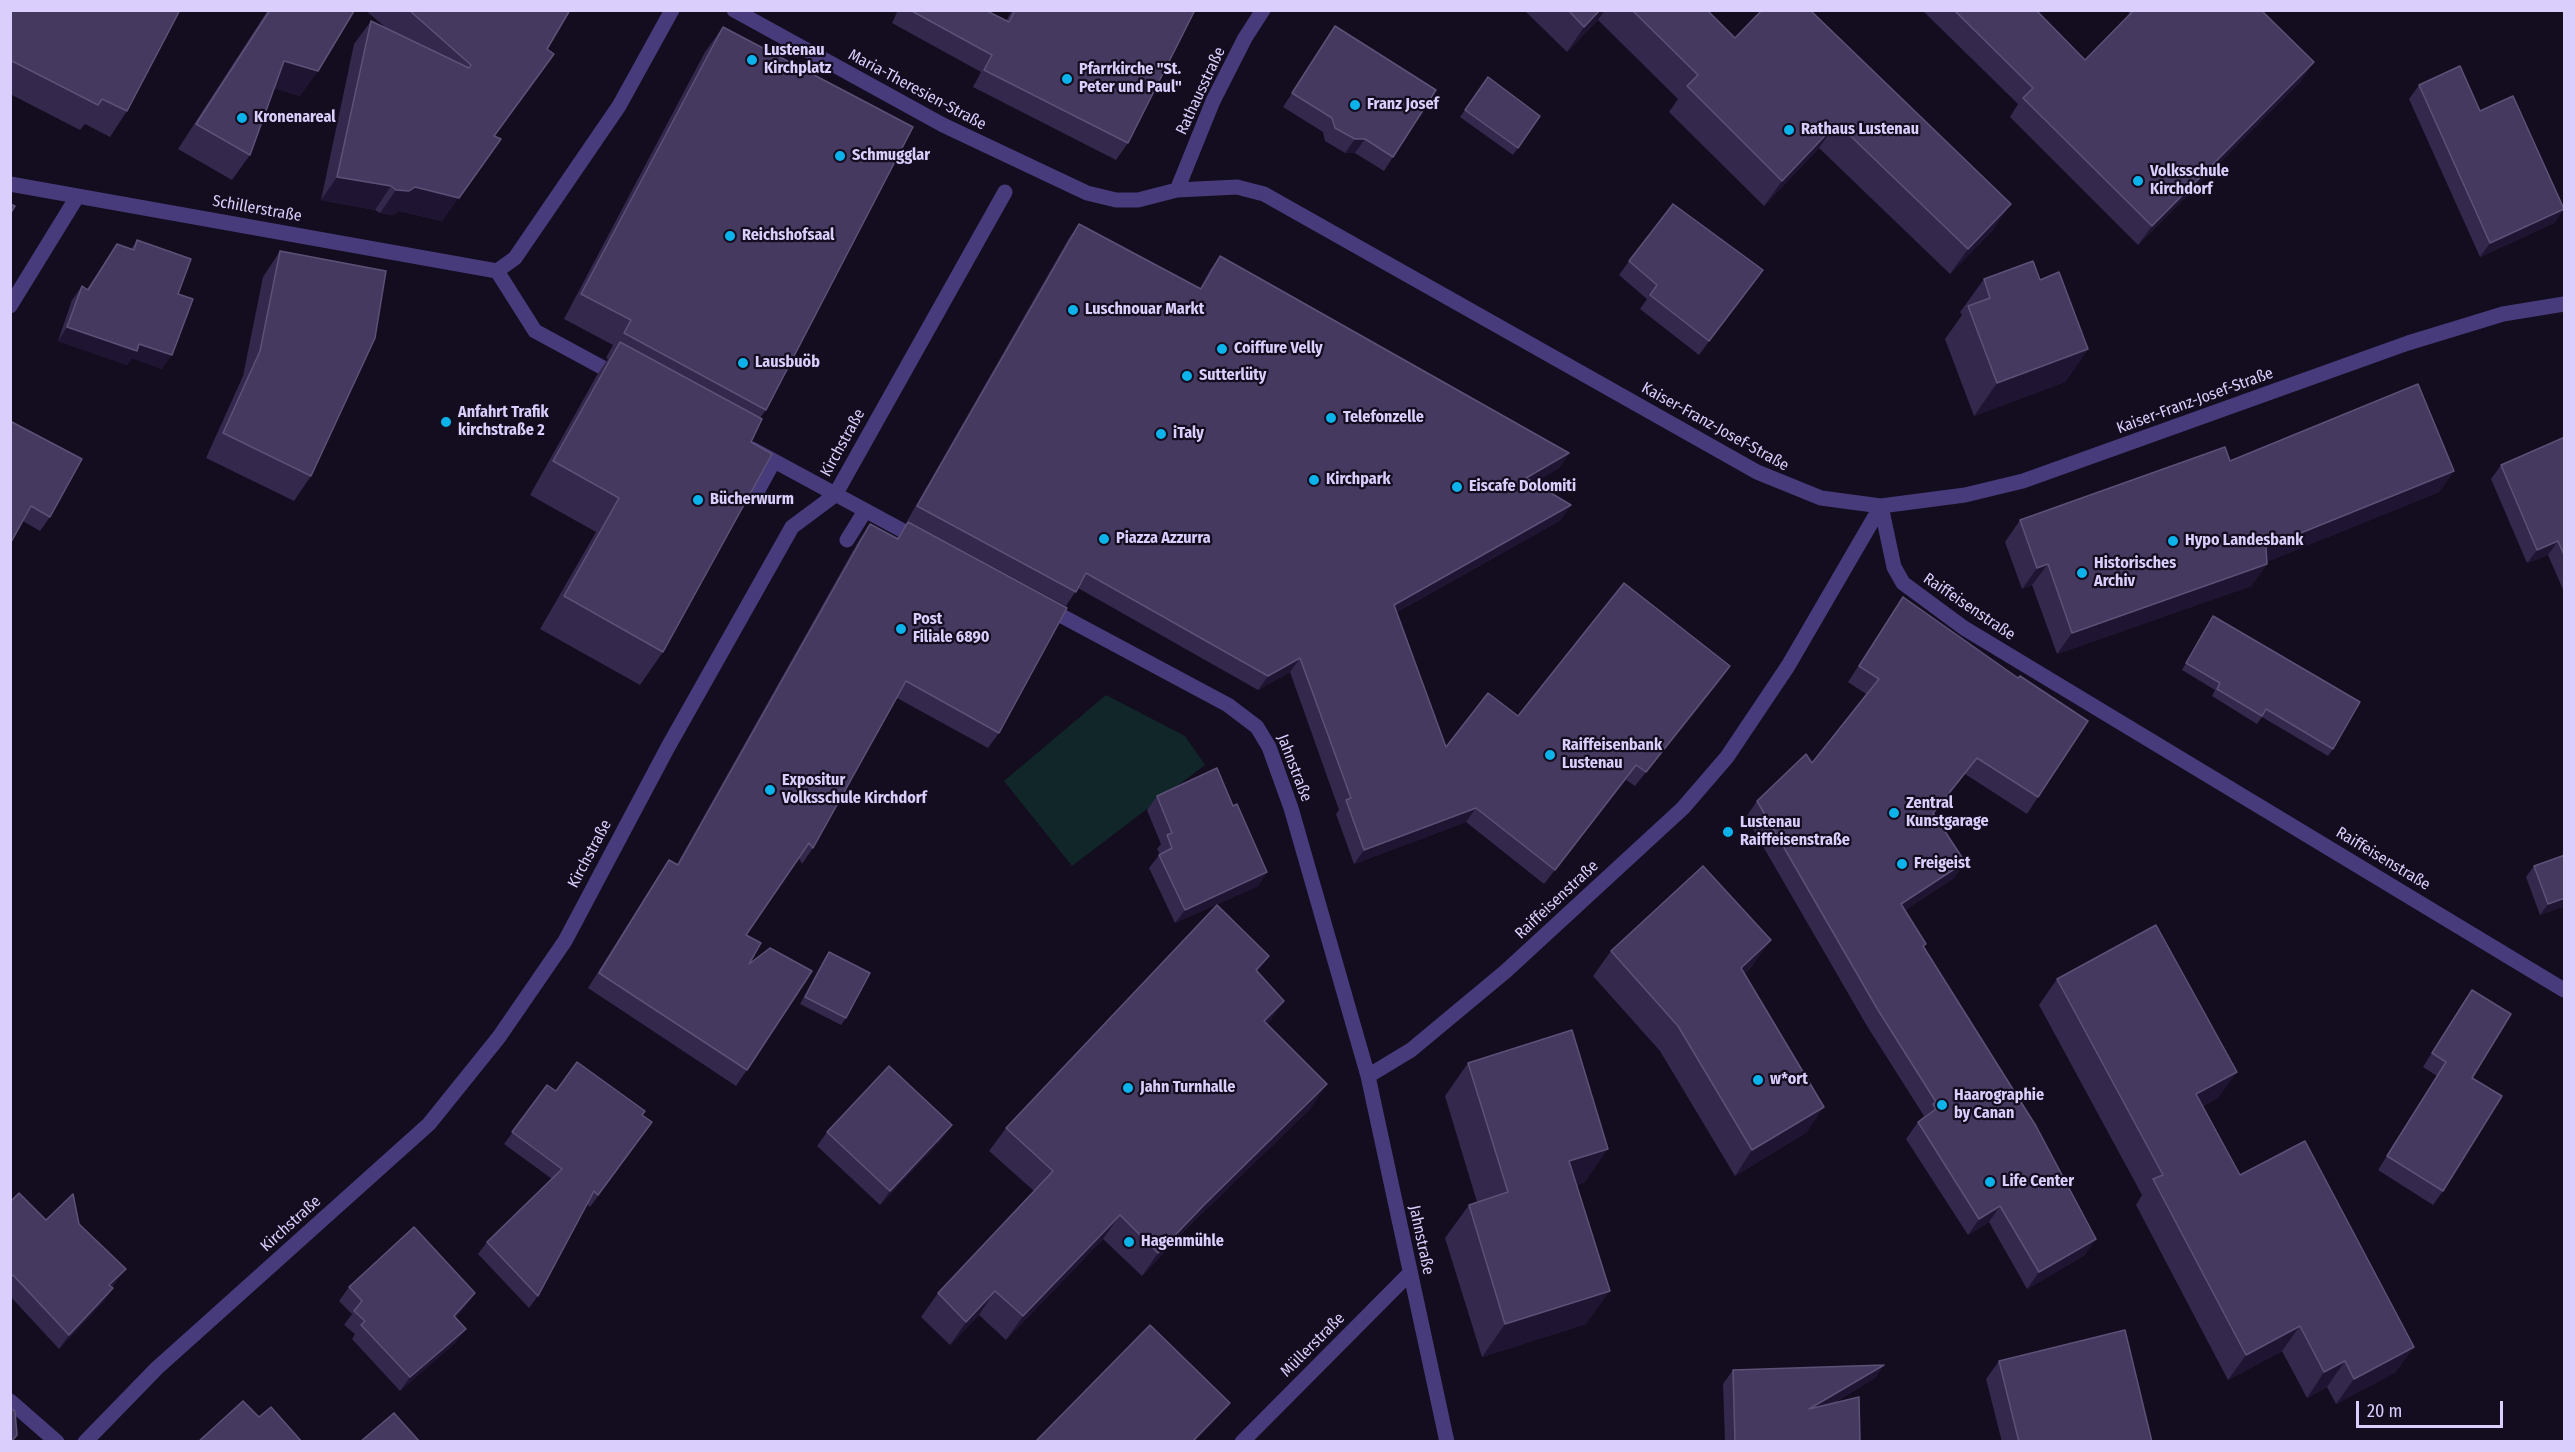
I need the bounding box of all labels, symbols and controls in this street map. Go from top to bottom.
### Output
place label: Lustenau Kirchplatz [764,41,831,79]
street label: Rathausstraße [1172,44,1230,138]
street label: Maria-Theresien-Straße [845,46,989,134]
marker: Lustenau Kirchplatz [745,53,759,67]
place label: Pfarrkirche "St. Peter und Paul" [1079,60,1182,98]
marker: Pfarrkirche "St. Peter und Paul" [1060,72,1074,86]
place label: Franz Josef [1367,95,1439,115]
marker: Franz Josef [1348,98,1362,112]
place label: Kronenareal [254,108,336,128]
marker: Kronenareal [235,111,249,125]
place label: Rathaus Lustenau [1801,120,1919,140]
marker: Rathaus Lustenau [1782,123,1796,137]
place label: Schmugglar [852,146,930,166]
marker: Schmugglar [833,149,847,163]
place label: Volksschule Kirchdorf [2150,162,2229,200]
marker: Volksschule Kirchdorf [2131,174,2145,188]
street label: Schillerstraße [211,192,303,226]
place label: Reichshofsaal [742,226,834,246]
marker: Reichshofsaal [723,229,737,243]
place label: Luschnouar Markt [1085,300,1204,320]
marker: Luschnouar Markt [1066,303,1080,317]
place label: Coiffure Velly [1234,339,1323,359]
marker: Coiffure Velly [1215,342,1229,356]
place label: Lausbuöb [755,353,820,373]
marker: Lausbuöb [736,356,750,370]
street label: Kaiser-Franz-Josef-Straße [2114,364,2276,438]
place label: Sutterlüty [1199,366,1266,386]
marker: Sutterlüty [1180,369,1194,383]
street label: Kaiser-Franz-Josef-Straße [1638,379,1792,475]
place label: Anfahrt Trafik kirchstraße 2 [458,403,549,441]
street label: Kirchstraße [817,406,869,480]
place label: Telefonzelle [1343,408,1424,428]
marker: Telefonzelle [1324,411,1338,425]
marker: Anfahrt Trafik kirchstraße 2 [439,415,453,429]
place label: iTaly [1173,424,1204,444]
marker: iTaly [1154,427,1168,441]
place label: Kirchpark [1326,470,1391,490]
marker: Kirchpark [1307,473,1321,487]
place label: Eiscafe Dolomiti [1469,477,1576,497]
marker: Eiscafe Dolomiti [1450,480,1464,494]
place label: Bücherwurm [710,490,794,510]
marker: Bücherwurm [691,493,705,507]
place label: Piazza Azzurra [1116,529,1211,549]
place label: Hypo Landesbank [2185,531,2303,551]
marker: Piazza Azzurra [1097,532,1111,546]
marker: Hypo Landesbank [2166,534,2180,548]
place label: Historisches Archiv [2094,554,2176,592]
marker: Historisches Archiv [2075,566,2089,580]
street label: Raiffeisenstraße [1919,569,2019,645]
place label: Post Filiale 6890 [913,610,990,648]
marker: Post Filiale 6890 [894,622,908,636]
street label: Jahnstraße [1272,732,1316,804]
place label: Raiffeisenbank Lustenau [1562,736,1662,774]
marker: Raiffeisenbank Lustenau [1543,748,1557,762]
place label: Expositur Volksschule Kirchdorf [782,771,927,809]
marker: Expositur Volksschule Kirchdorf [763,783,777,797]
place label: Zentral Kunstgarage [1906,794,1989,832]
marker: Zentral Kunstgarage [1887,806,1901,820]
place label: Lustenau Raiffeisenstraße [1740,813,1850,851]
street label: Kirchstraße [564,817,616,891]
street label: Raiffeisenstraße [2332,823,2434,895]
marker: Lustenau Raiffeisenstraße [1721,825,1735,839]
place label: Freigeist [1914,854,1971,874]
street label: Raiffeisenstraße [1511,857,1603,943]
marker: Freigeist [1895,857,1909,871]
place label: w*ort [1770,1070,1808,1090]
marker: w*ort [1751,1073,1765,1087]
place label: Jahn Turnhalle [1140,1078,1235,1098]
marker: Jahn Turnhalle [1121,1081,1135,1095]
place label: Haarographie by Canan [1954,1086,2044,1124]
marker: Haarographie by Canan [1935,1098,1949,1112]
place label: Life Center [2002,1172,2074,1192]
marker: Life Center [1983,1175,1997,1189]
street label: Kirchstraße [257,1192,325,1256]
street label: Jahnstraße [1404,1204,1438,1276]
place label: Hagenmühle [1141,1232,1224,1252]
marker: Hagenmühle [1122,1235,1136,1249]
street label: Müllerstraße [1277,1309,1349,1381]
scale bar [2359,1389,2506,1427]
text: 20 m [2367,1400,2402,1422]

